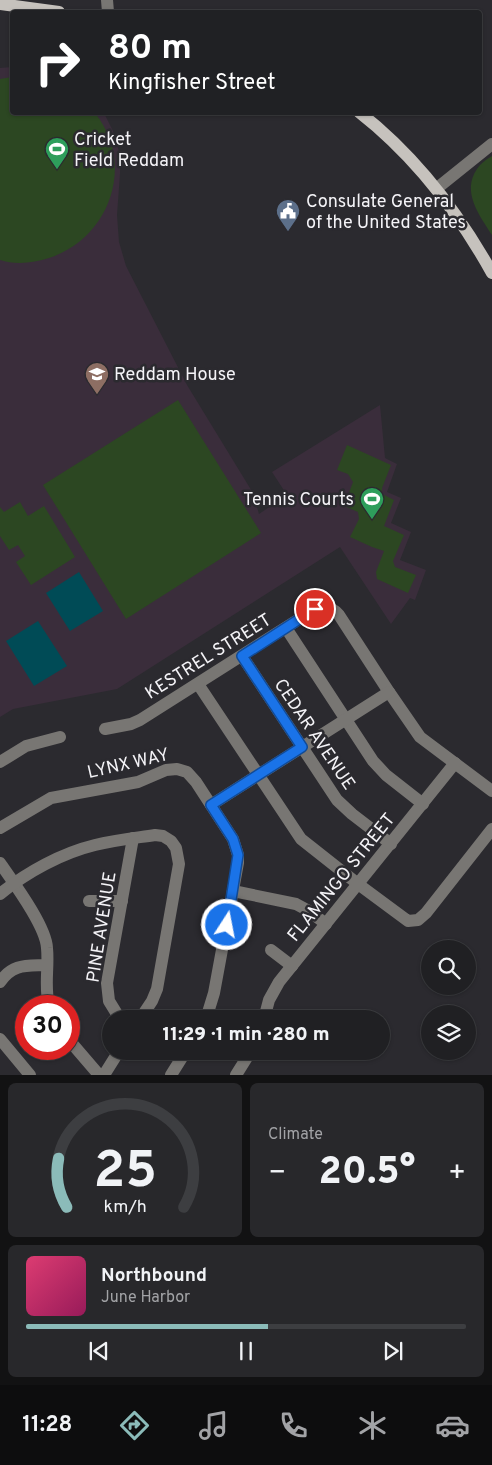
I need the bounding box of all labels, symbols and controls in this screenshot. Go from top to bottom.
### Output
text: 80 m [108,27,192,71]
icon: right [25,30,90,95]
text: Kingfisher Street [108,70,276,97]
place label: Cricket Field Reddam [74,129,184,173]
sports icon: Cricket Field Reddam [44,136,70,170]
place label: Consulate General of the United States [306,191,466,235]
public building icon: Consulate General of the United States [275,198,301,232]
school or university icon: Reddam House [84,361,110,395]
place label: Reddam House [114,364,236,387]
sports icon: Tennis Courts [359,486,385,520]
place label: Tennis Courts [243,489,354,512]
pin [294,588,336,630]
icon: arrive [301,595,329,623]
street label: KESTREL STREET [141,609,276,705]
street label: CEDAR AVENUE [268,675,360,795]
street label: LYNX WAY [85,744,172,785]
street label: FLAMINGO STREET [283,809,401,947]
street label: PINE AVENUE [82,870,123,984]
position arrow [200,898,252,950]
map controls [421,940,476,1060]
button: search [421,940,476,995]
speed limit sign: 30 [15,995,80,1060]
button: layers [421,1005,476,1060]
text: 11:29 · 1 min · 280 m [162,1023,330,1047]
text: Climate [268,1125,323,1145]
text: 25 [93,1140,157,1206]
text: 20.5° [319,1149,415,1198]
text: − [268,1156,286,1192]
text: + [448,1156,466,1192]
text: km/h [103,1196,147,1219]
text: Northbound [101,1264,207,1288]
text: June Harbor [101,1288,190,1308]
icon: previous [85,1337,113,1365]
icon: pause [232,1337,260,1365]
icon: next [379,1337,407,1365]
icon: directions [117,1408,152,1443]
icon: music [196,1408,231,1443]
icon: phone [276,1408,311,1443]
icon: climate [355,1408,390,1443]
icon: car [435,1408,470,1443]
text: 11:28 [22,1412,72,1439]

